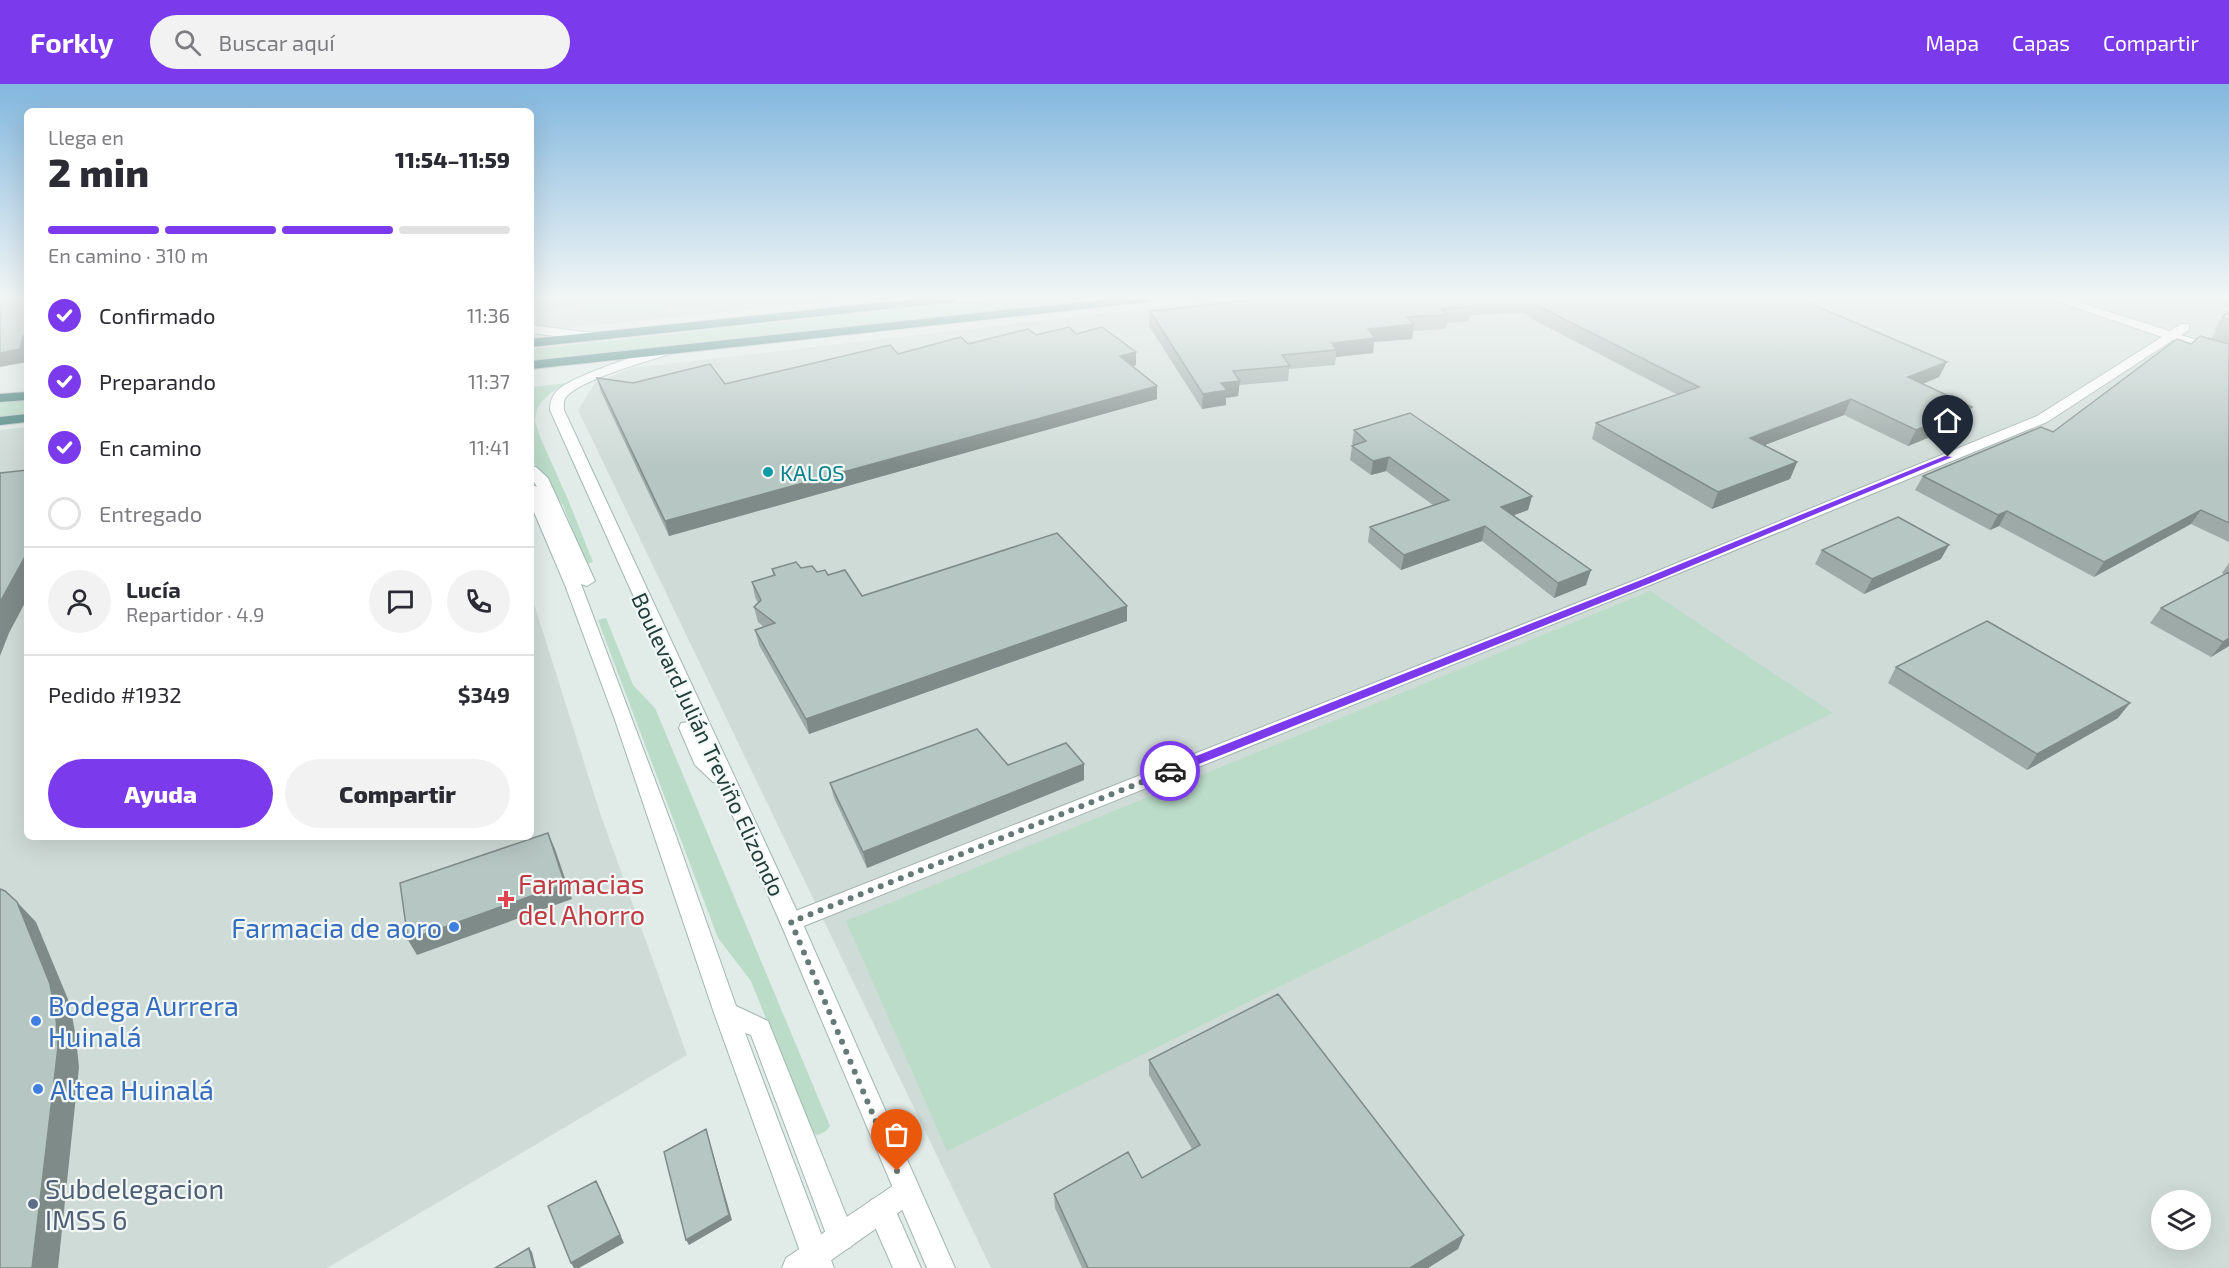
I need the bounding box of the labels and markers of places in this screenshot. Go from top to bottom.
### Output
pin [1922,395,1973,457]
place label: KALOS [780,459,845,485]
marker: KALOS [761,465,775,479]
place label: Farmacias del Ahorro [518,867,645,930]
marker: Farmacias del Ahorro [499,892,513,906]
place label: Farmacia de aoro [231,911,442,943]
marker: Farmacia de aoro [447,920,461,934]
place label: Bodega Aurrera Huinalá [48,989,239,1052]
marker: Bodega Aurrera Huinalá [29,1014,43,1028]
place label: Altea Huinalá [50,1073,214,1105]
marker: Altea Huinalá [31,1082,45,1096]
pin [871,1109,922,1171]
place label: Subdelegacion IMSS 6 [45,1172,224,1235]
marker: Subdelegacion IMSS 6 [26,1197,40,1211]

